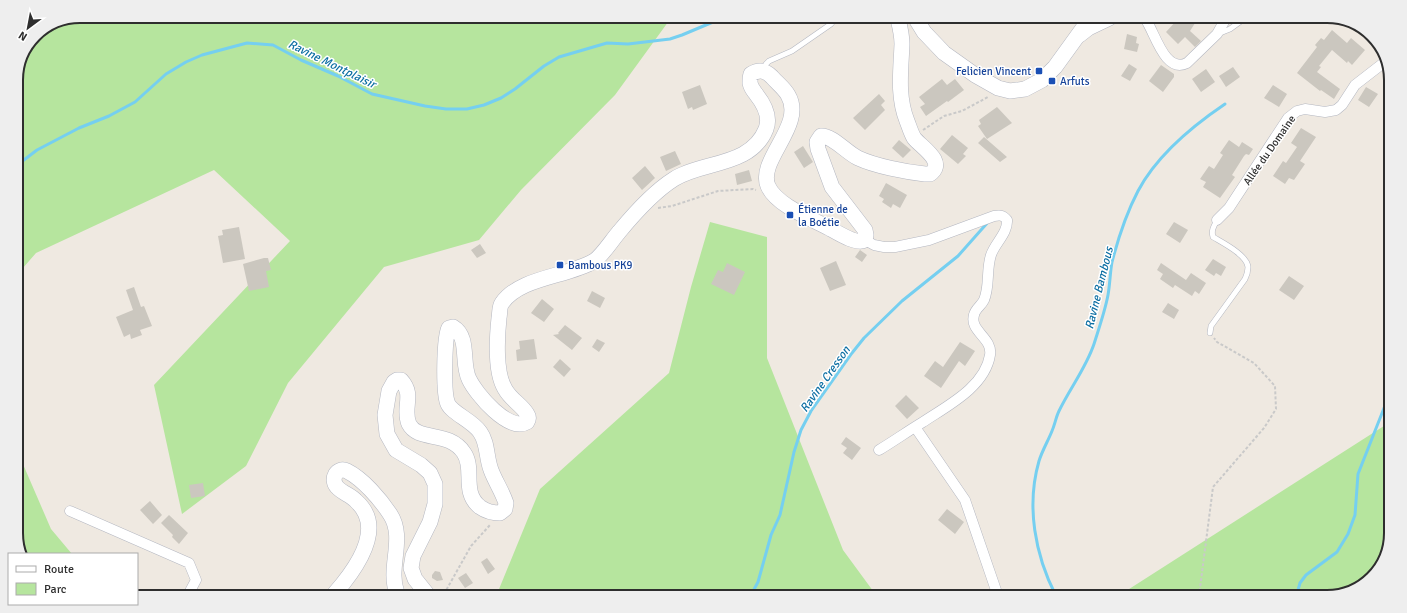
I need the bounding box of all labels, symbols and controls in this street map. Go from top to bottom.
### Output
north arrow [8,8,48,48]
text: N [16,29,30,44]
water label: Ravine Montplaisir [286,37,379,93]
place label: Felicien Vincent [956,65,1031,78]
marker: Felicien Vincent [1034,66,1044,76]
place label: Arfuts [1060,75,1090,88]
marker: Arfuts [1047,76,1057,86]
street label: Allée du Domaine [1240,113,1298,188]
place label: Étienne de la Boétie [798,202,848,229]
marker: Étienne de la Boétie [785,210,795,220]
water label: Ravine Bambous [1082,244,1117,331]
place label: Bambous PK9 [568,259,633,272]
marker: Bambous PK9 [555,260,565,270]
water label: Ravine Cresson [797,343,854,415]
legend [8,553,138,605]
text: Route [44,562,74,577]
text: Parc [44,582,67,597]

